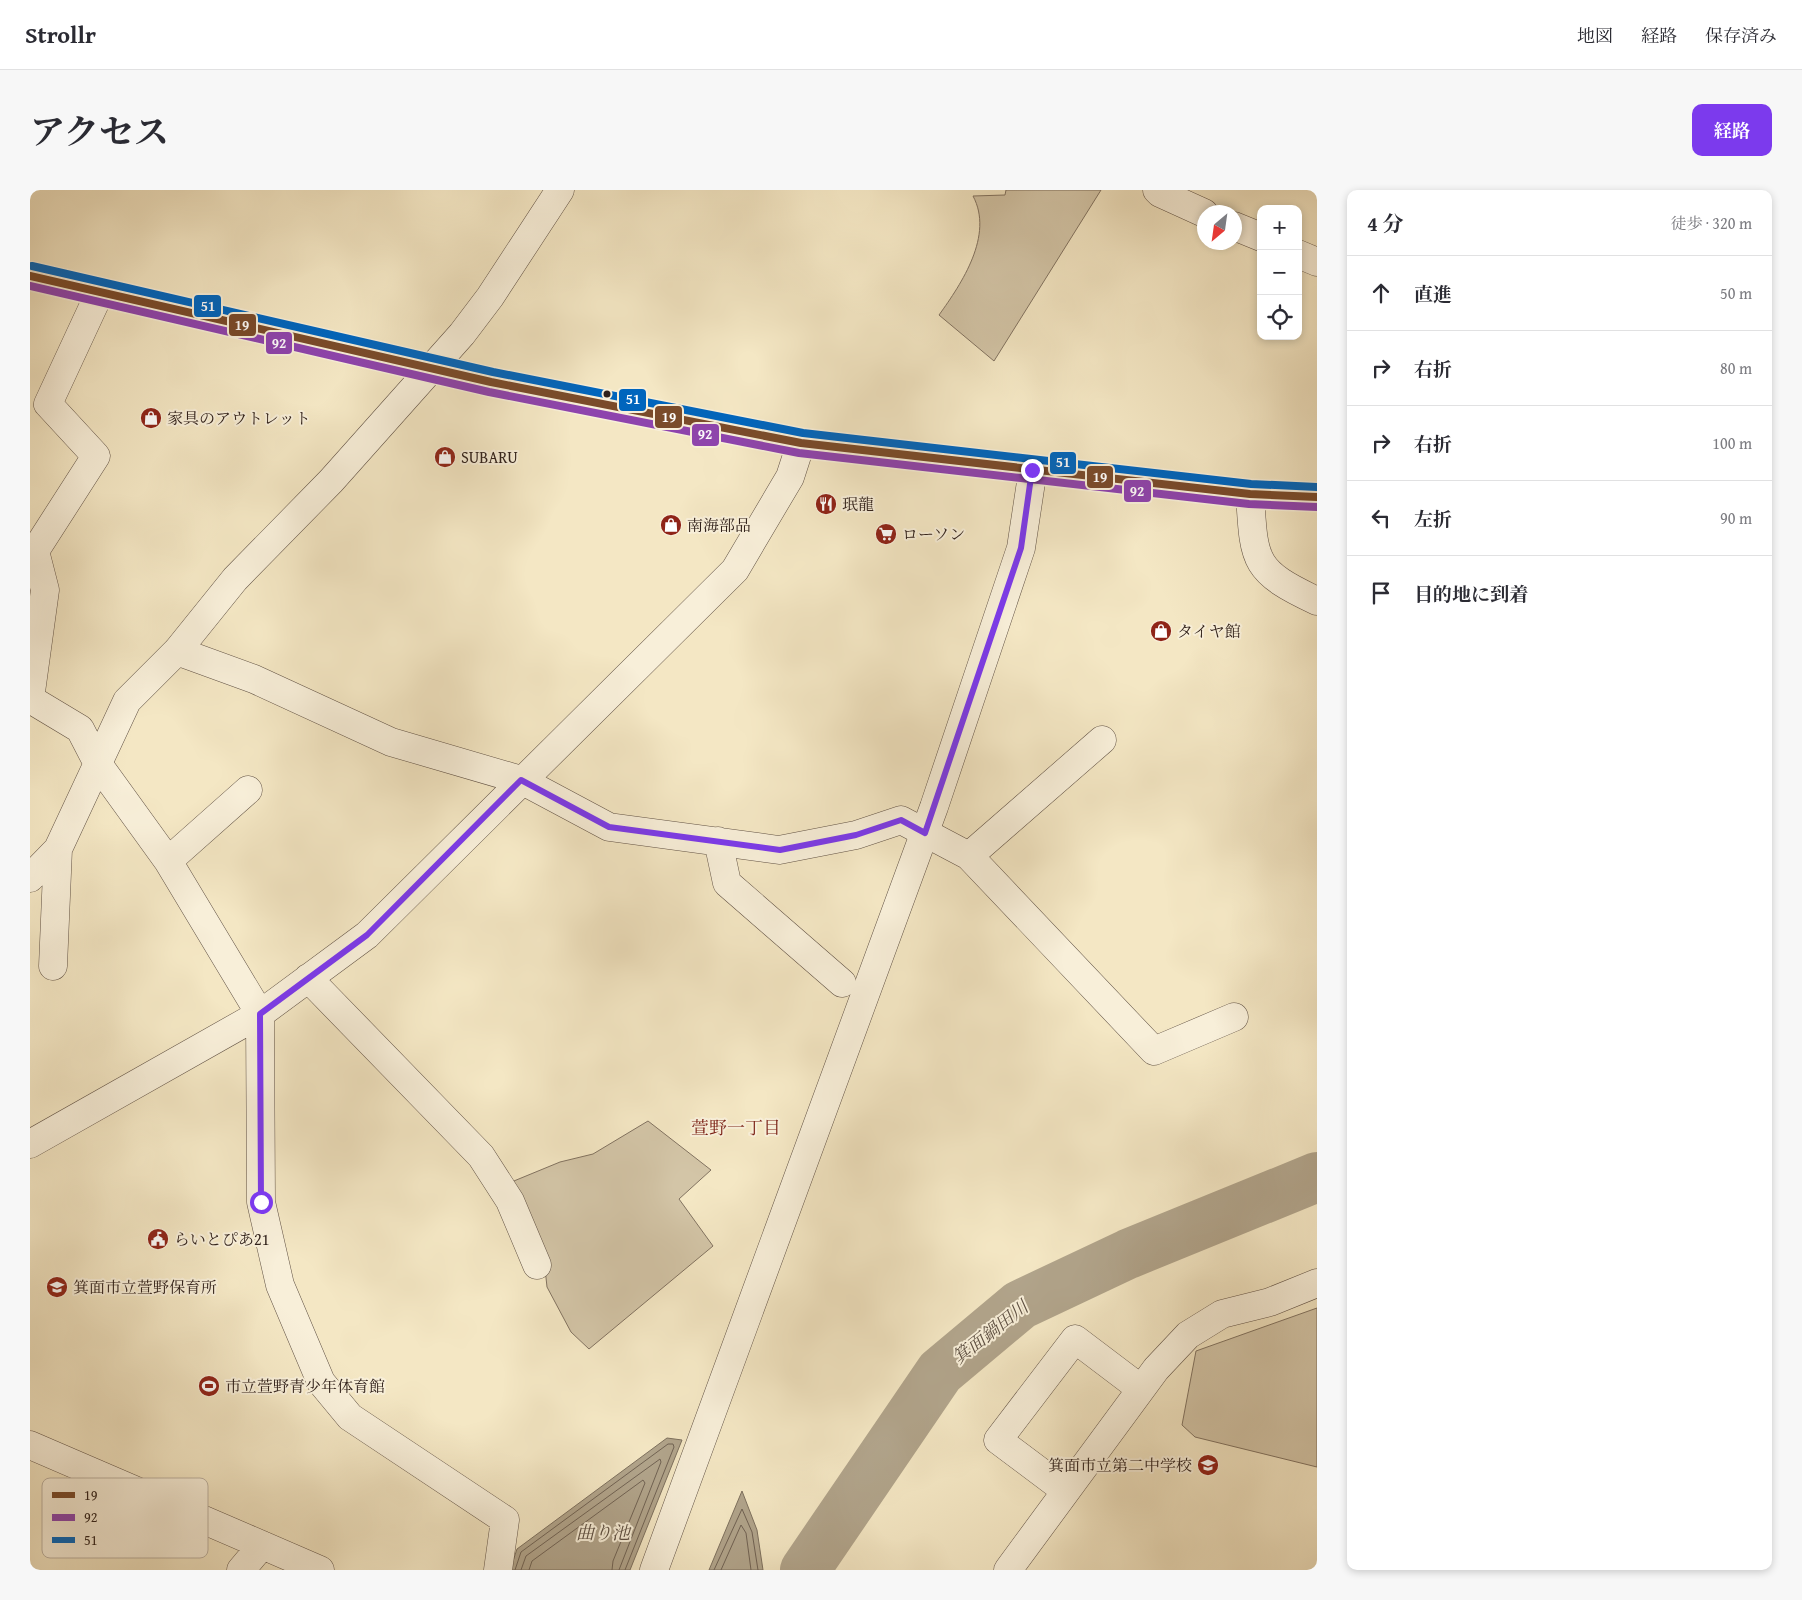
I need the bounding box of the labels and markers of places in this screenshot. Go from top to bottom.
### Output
unlabelled marker [602,389,612,399]
shop icon: 家具のアウトレット [139,406,163,430]
place label: 家具のアウトレット [167,406,311,430]
shop icon: SUBARU [433,445,457,469]
place label: SUBARU [461,445,518,469]
restaurant icon: 珉龍 [814,492,838,516]
place label: 珉龍 [842,492,874,516]
shop icon: 南海部品 [659,513,683,537]
place label: 南海部品 [687,513,751,537]
supermarket icon: ローソン [874,522,898,546]
place label: ローソン [902,522,965,546]
shop icon: タイヤ館 [1149,619,1173,643]
place label: タイヤ館 [1177,619,1241,643]
public building icon: らいとぴあ21 [146,1227,170,1251]
place label: らいとぴあ21 [174,1227,269,1251]
school or university icon: 箕面市立萱野保育所 [45,1275,69,1299]
place label: 箕面市立萱野保育所 [73,1275,217,1299]
sports icon: 市立萱野青少年体育館 [197,1374,221,1398]
place label: 市立萱野青少年体育館 [225,1374,385,1398]
place label: 箕面市立第二中学校 [1048,1453,1192,1477]
school or university icon: 箕面市立第二中学校 [1196,1453,1220,1477]

